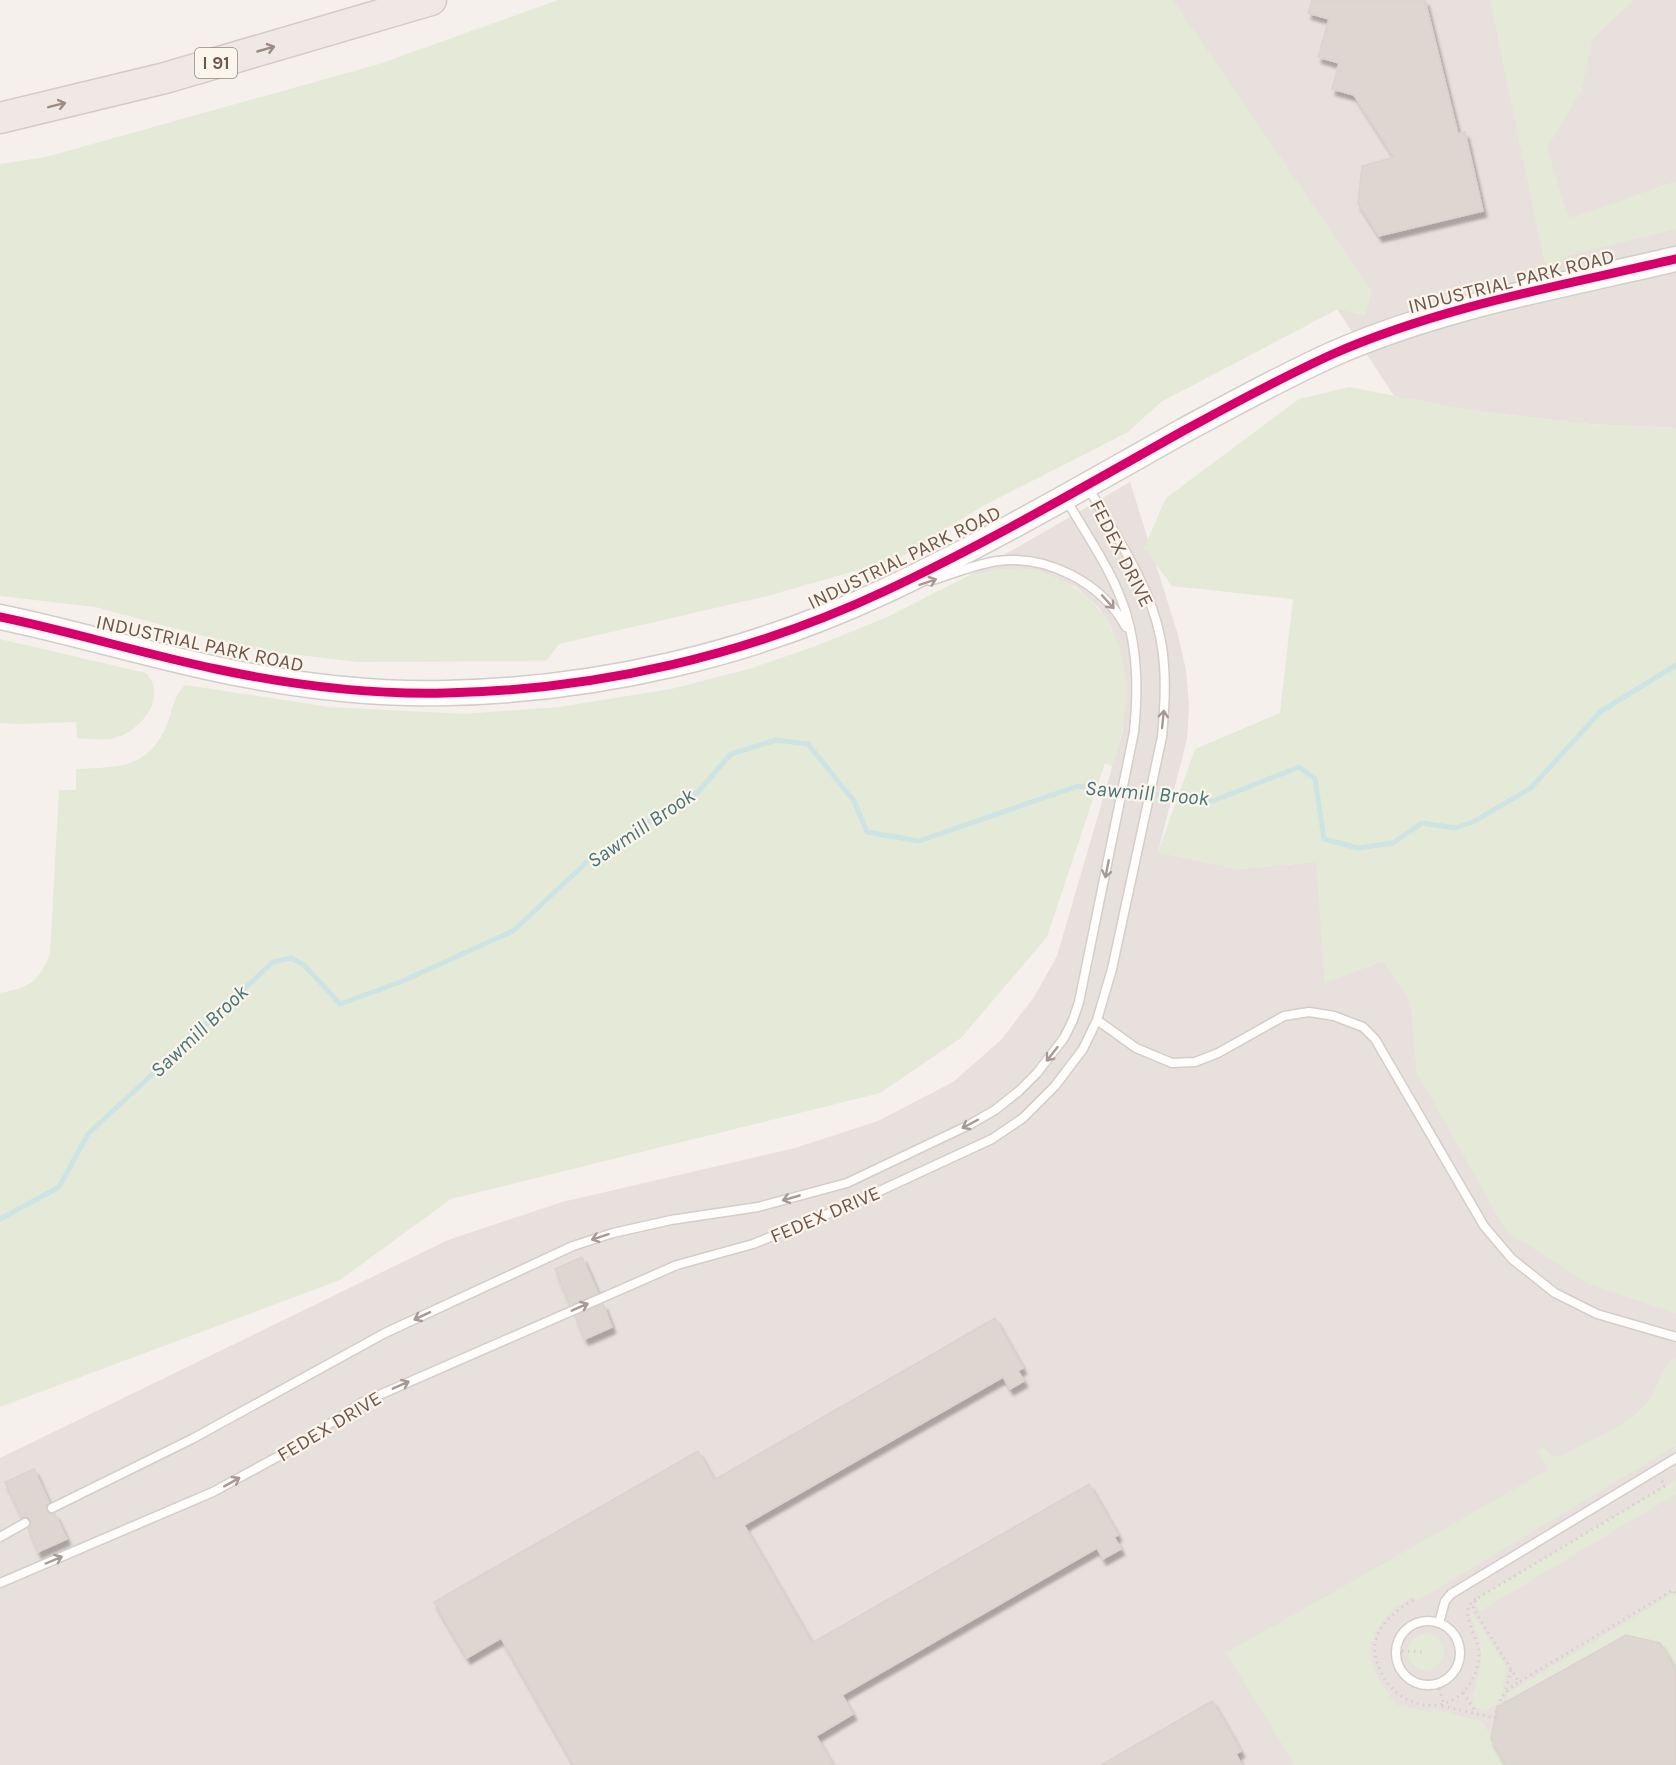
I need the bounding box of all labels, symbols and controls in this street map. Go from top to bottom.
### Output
one-way arrow [256,43,275,55]
road number: I 91 [195,48,237,78]
one-way arrow [47,99,66,110]
street label: INDUSTRIAL PARK ROAD [1406,245,1617,318]
street label: FEDEX DRIVE [1085,496,1158,611]
street label: INDUSTRIAL PARK ROAD [804,501,1004,614]
one-way arrow [918,575,937,586]
one-way arrow [1101,594,1115,609]
street label: INDUSTRIAL PARK ROAD [94,610,306,677]
one-way arrow [1158,710,1169,730]
water label: Sawmill Brook [1084,776,1210,810]
water label: Sawmill Brook [583,783,700,873]
one-way arrow [1101,859,1112,878]
water label: Sawmill Brook [145,980,253,1082]
one-way arrow [1046,1046,1059,1062]
one-way arrow [962,1119,980,1130]
street label: FEDEX DRIVE [767,1181,884,1248]
one-way arrow [782,1193,801,1204]
one-way arrow [591,1232,610,1243]
one-way arrow [570,1301,588,1312]
one-way arrow [413,1311,431,1322]
one-way arrow [391,1379,410,1390]
street label: FEDEX DRIVE [273,1386,385,1466]
one-way arrow [223,1476,240,1488]
one-way arrow [44,1554,62,1566]

